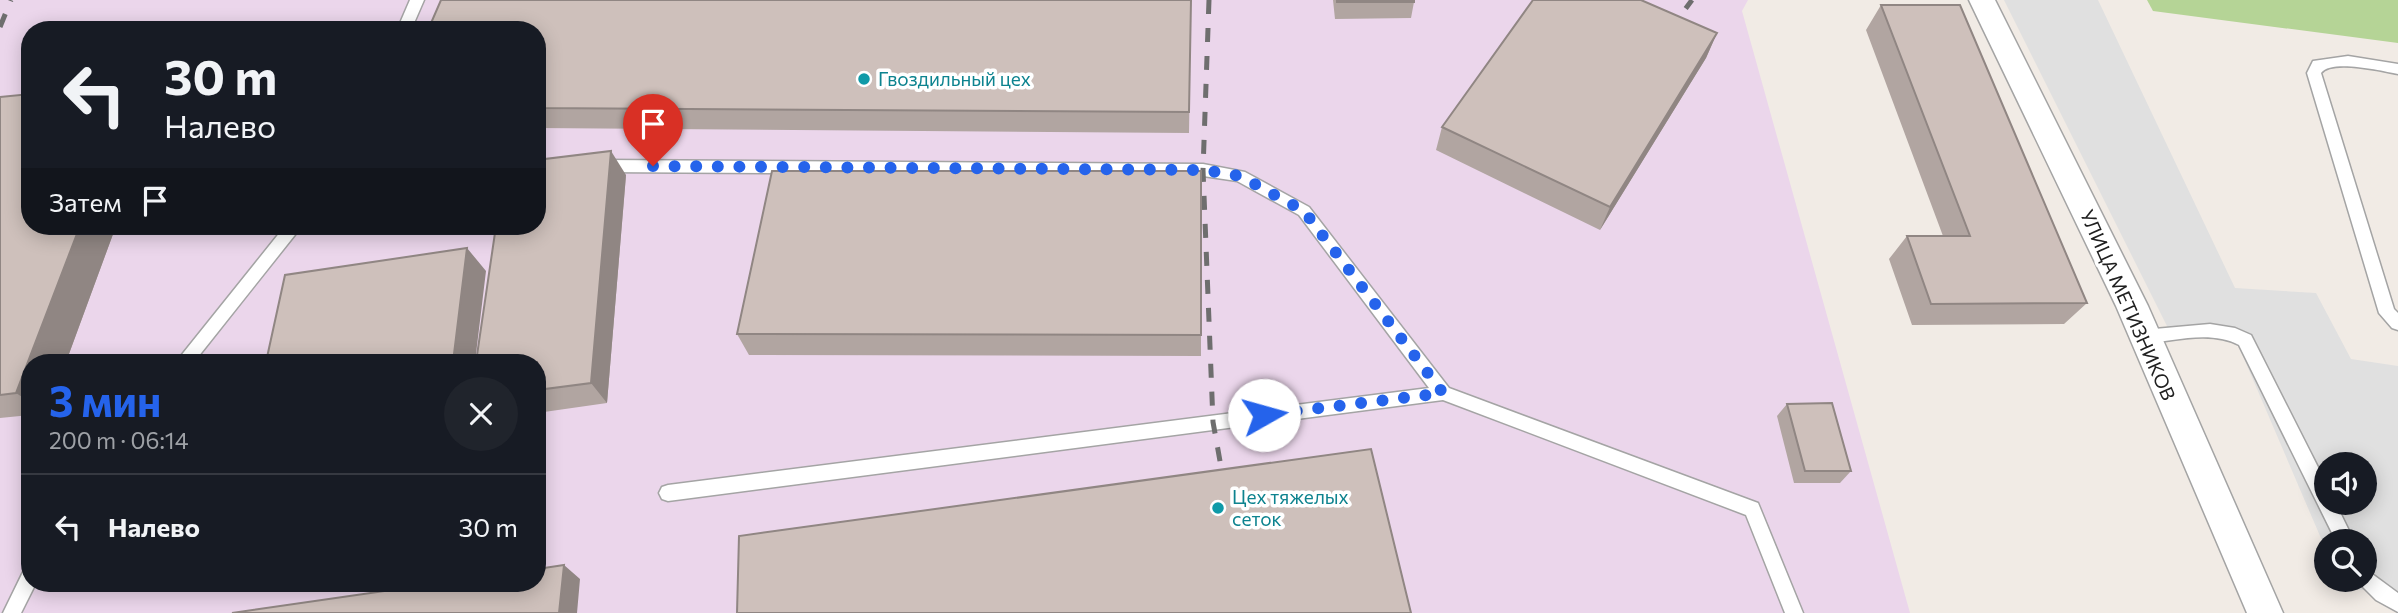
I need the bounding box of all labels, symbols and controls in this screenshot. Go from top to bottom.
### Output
text: 30 m [164,45,277,105]
icon: left [49,49,140,140]
place label: Гвоздильный цех [878,67,1031,90]
marker: Гвоздильный цех [856,71,872,87]
pin [623,94,683,166]
text: Налево [164,105,276,145]
icon: arrive [634,105,672,143]
icon: arrive [136,182,174,220]
text: Затем [49,186,122,217]
street label: УЛИЦА МЕТИЗНИКОВ [2076,206,2181,404]
text: 3 мин [49,374,161,426]
button: close [444,377,518,451]
position arrow [1227,378,1301,452]
text: 200 m · 06:14 [49,426,188,454]
map controls [2314,452,2377,592]
button: sound [2314,452,2377,515]
place label: Цех тяжелых сеток [1232,485,1349,530]
marker: Цех тяжелых сеток [1210,500,1226,516]
icon: left [49,508,87,546]
text: Налево [108,511,200,542]
text: 30 m [459,511,518,542]
button: search [2314,529,2377,592]

